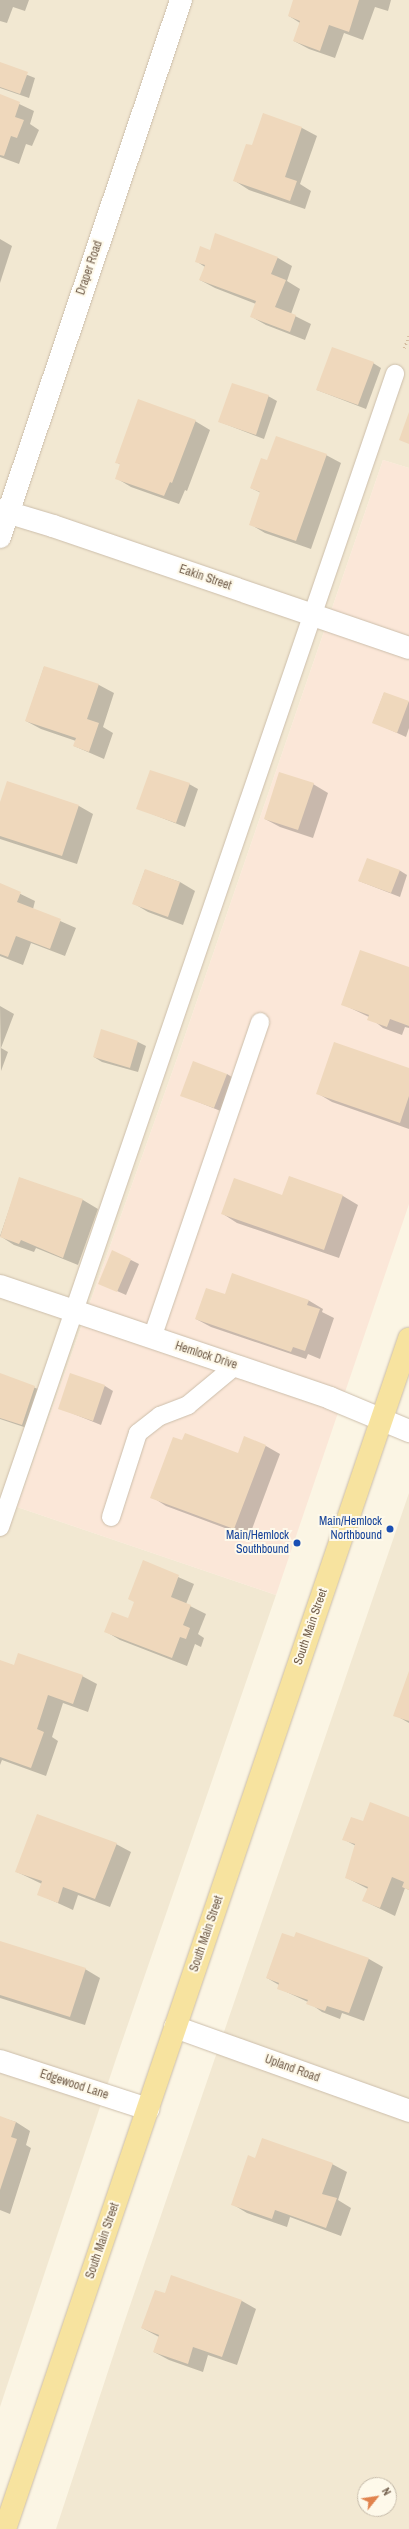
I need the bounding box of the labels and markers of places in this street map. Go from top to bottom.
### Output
place label: Main/Hemlock Northbound [319,1515,382,1543]
marker: Main/Hemlock Northbound [385,1524,395,1534]
place label: Main/Hemlock Southbound [226,1529,289,1557]
marker: Main/Hemlock Southbound [292,1538,302,1548]

